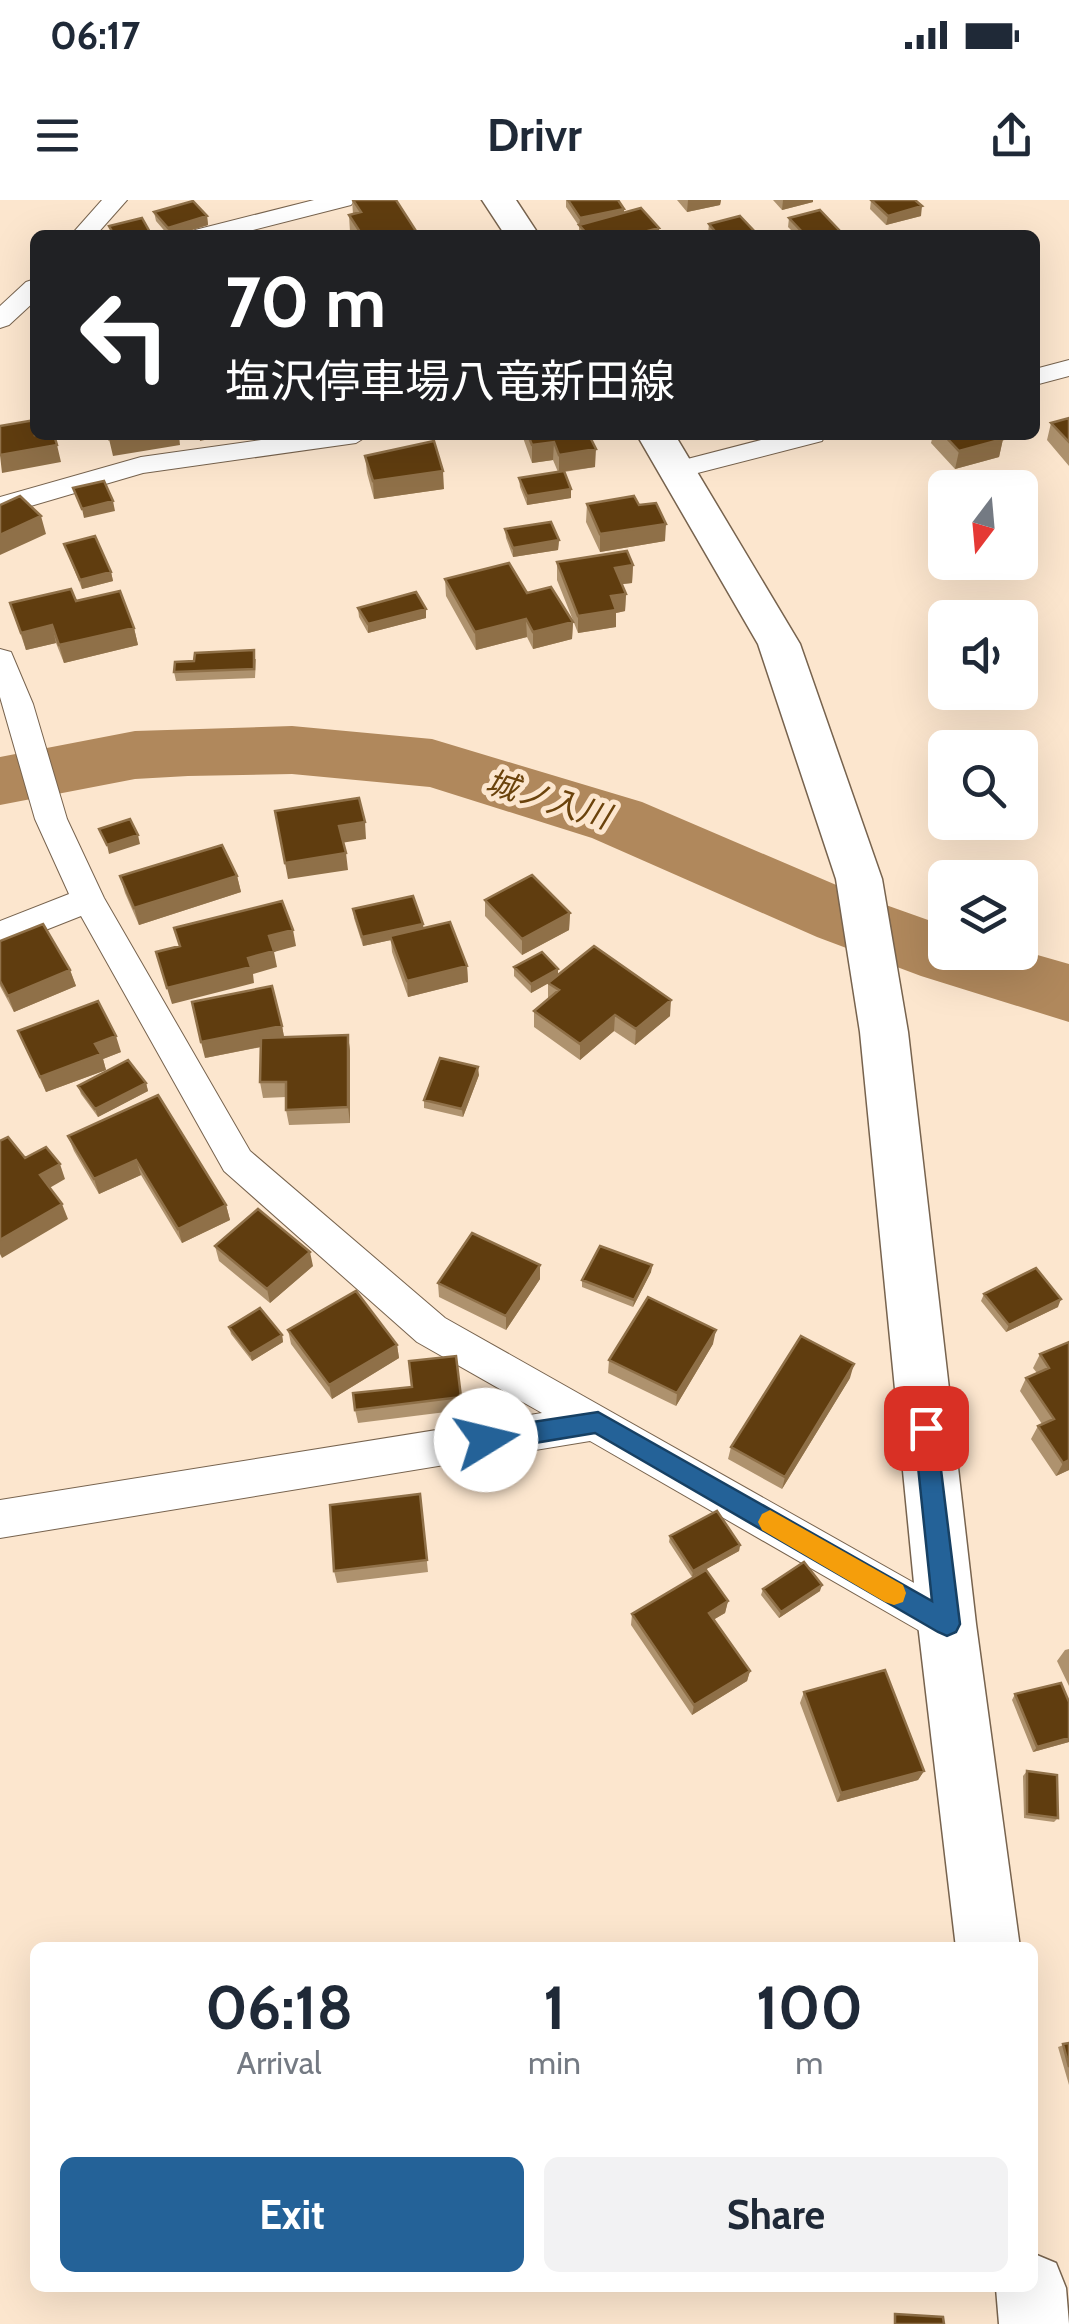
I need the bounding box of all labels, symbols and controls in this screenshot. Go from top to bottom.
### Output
text: 06:17 [50,12,140,59]
icon: menu [30,108,85,163]
text: Drivr [487,108,582,162]
icon: share [984,108,1039,163]
text: 70 m [225,259,386,345]
icon: left [60,270,190,400]
text: 塩沢停車場八竜新田線 [225,354,675,408]
north arrow [928,470,1038,580]
map controls [928,470,1038,970]
button: sound [928,600,1038,710]
button: search [928,730,1038,840]
water label: 城ノ入川 [481,762,618,837]
button: layers [928,860,1038,970]
pin [884,1386,969,1471]
position arrow [434,1388,538,1492]
icon: arrive [899,1401,954,1456]
text: 06:18 [205,1971,353,2044]
text: 1 [543,1971,566,2044]
text: 100 [756,1971,863,2044]
text: Arrival [236,2043,322,2082]
text: min [528,2043,581,2082]
text: m [795,2043,823,2082]
button: Exit [60,2157,524,2272]
button: Share [544,2157,1008,2272]

